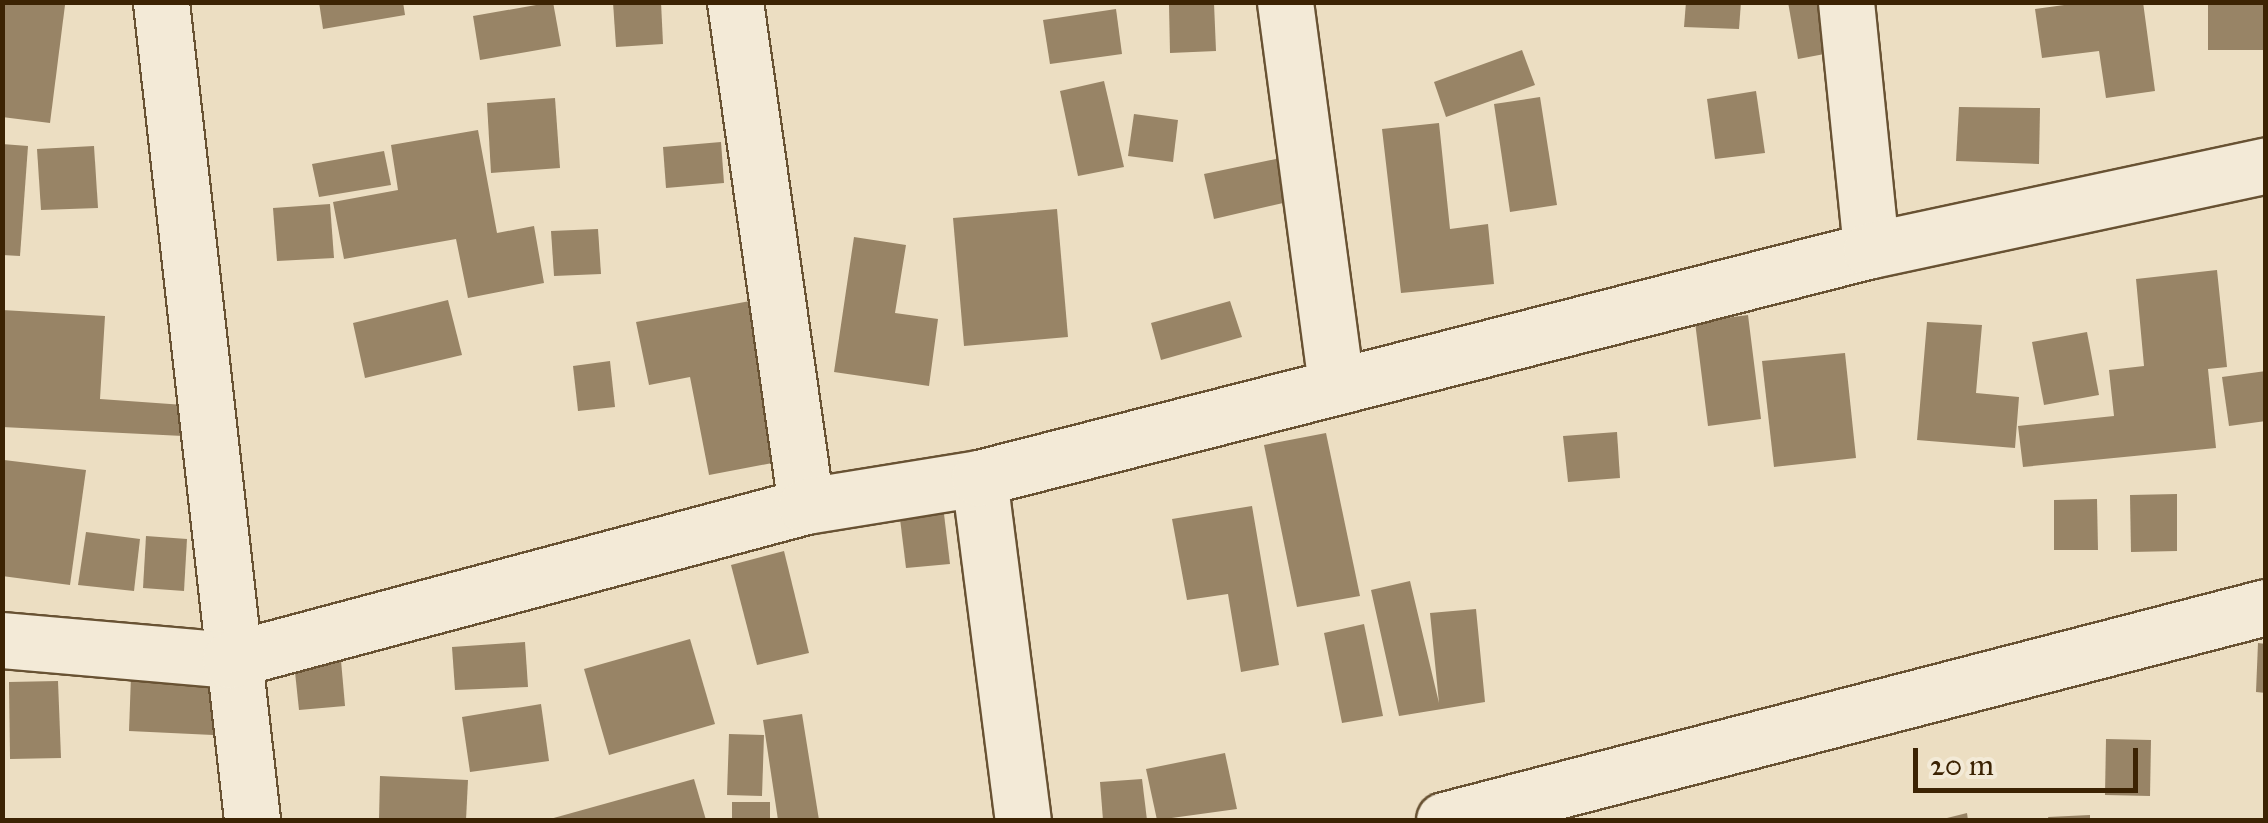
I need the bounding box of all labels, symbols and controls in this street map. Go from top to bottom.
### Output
scale bar [1918,728,2143,790]
text: 20 m [1930,747,1994,783]

